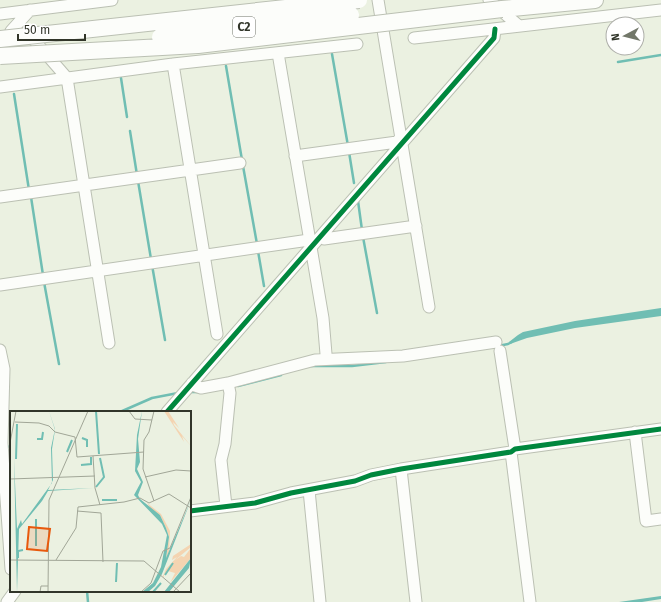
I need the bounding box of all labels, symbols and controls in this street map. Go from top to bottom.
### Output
scale bar [18,16,85,42]
north arrow [605,16,645,56]
road number: C2 [233,17,255,37]
text: 50 m [24,23,50,37]
text: N [609,33,622,42]
inset map [10,411,191,592]

